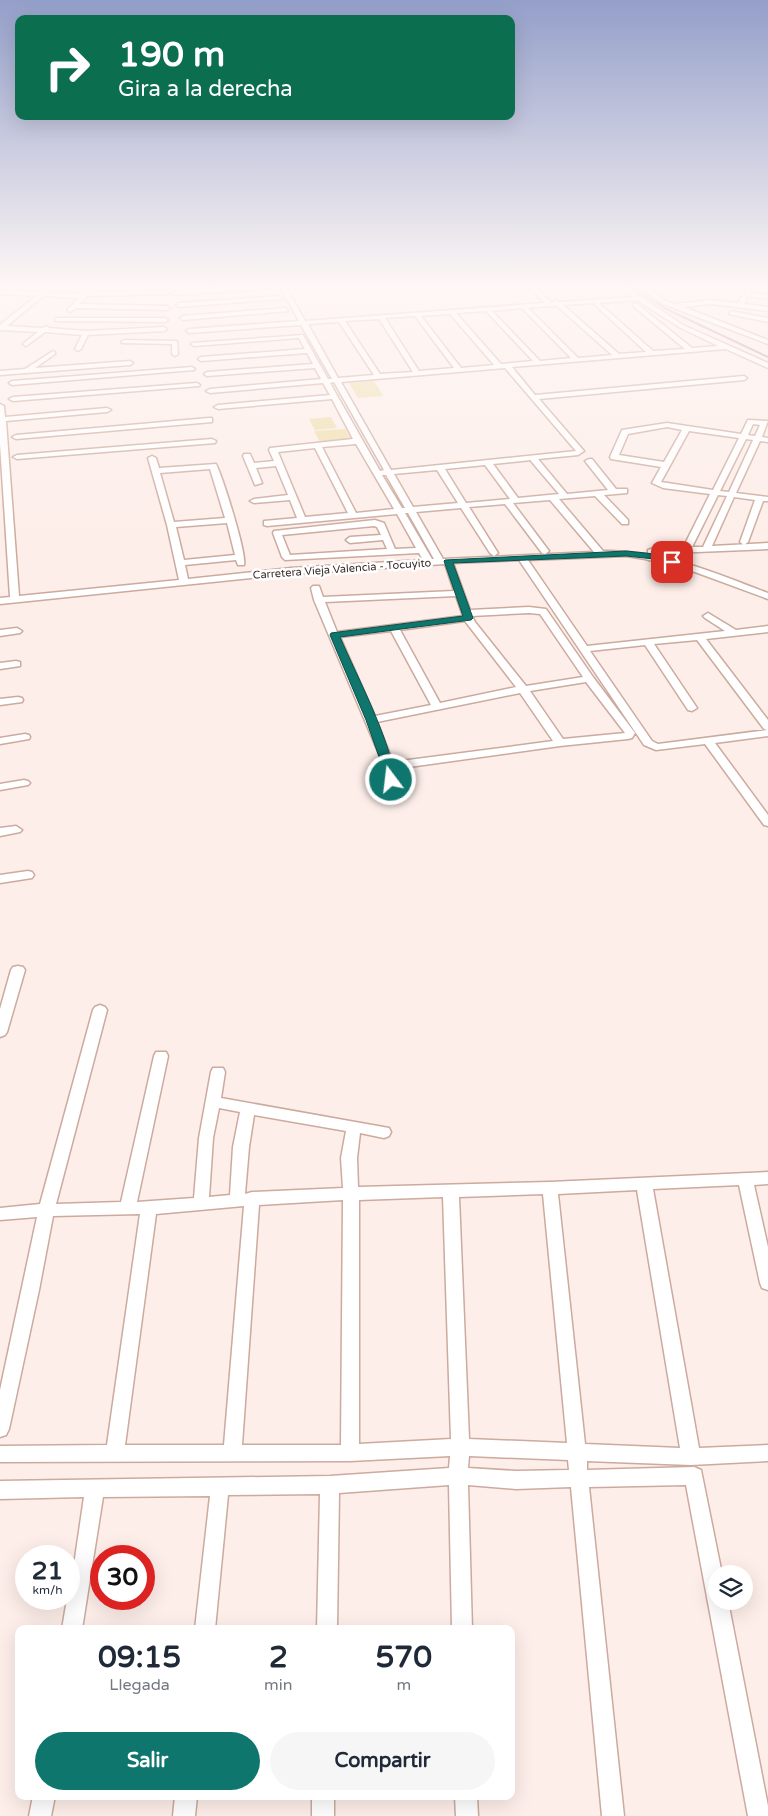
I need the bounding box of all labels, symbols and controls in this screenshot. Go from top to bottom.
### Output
text: 190 m [118,34,225,76]
icon: right [35,35,100,100]
text: Gira a la derecha [118,76,293,102]
pin [651,541,693,583]
icon: arrive [658,548,686,576]
street label: Carretera Vieja Valencia - Tocuyito [252,556,432,582]
position arrow [364,753,416,805]
speed limit sign: 30 [90,1545,155,1610]
text: 21 [32,1556,63,1586]
map controls [708,1565,753,1610]
button: layers [708,1565,753,1610]
text: km/h [32,1583,63,1597]
text: 09:15 [98,1639,181,1676]
text: 2 [269,1639,288,1676]
text: 570 [376,1639,432,1676]
text: Llegada [109,1675,170,1695]
text: min [264,1675,293,1695]
text: m [396,1675,411,1695]
button: Salir [35,1732,260,1790]
button: Compartir [270,1732,495,1790]

